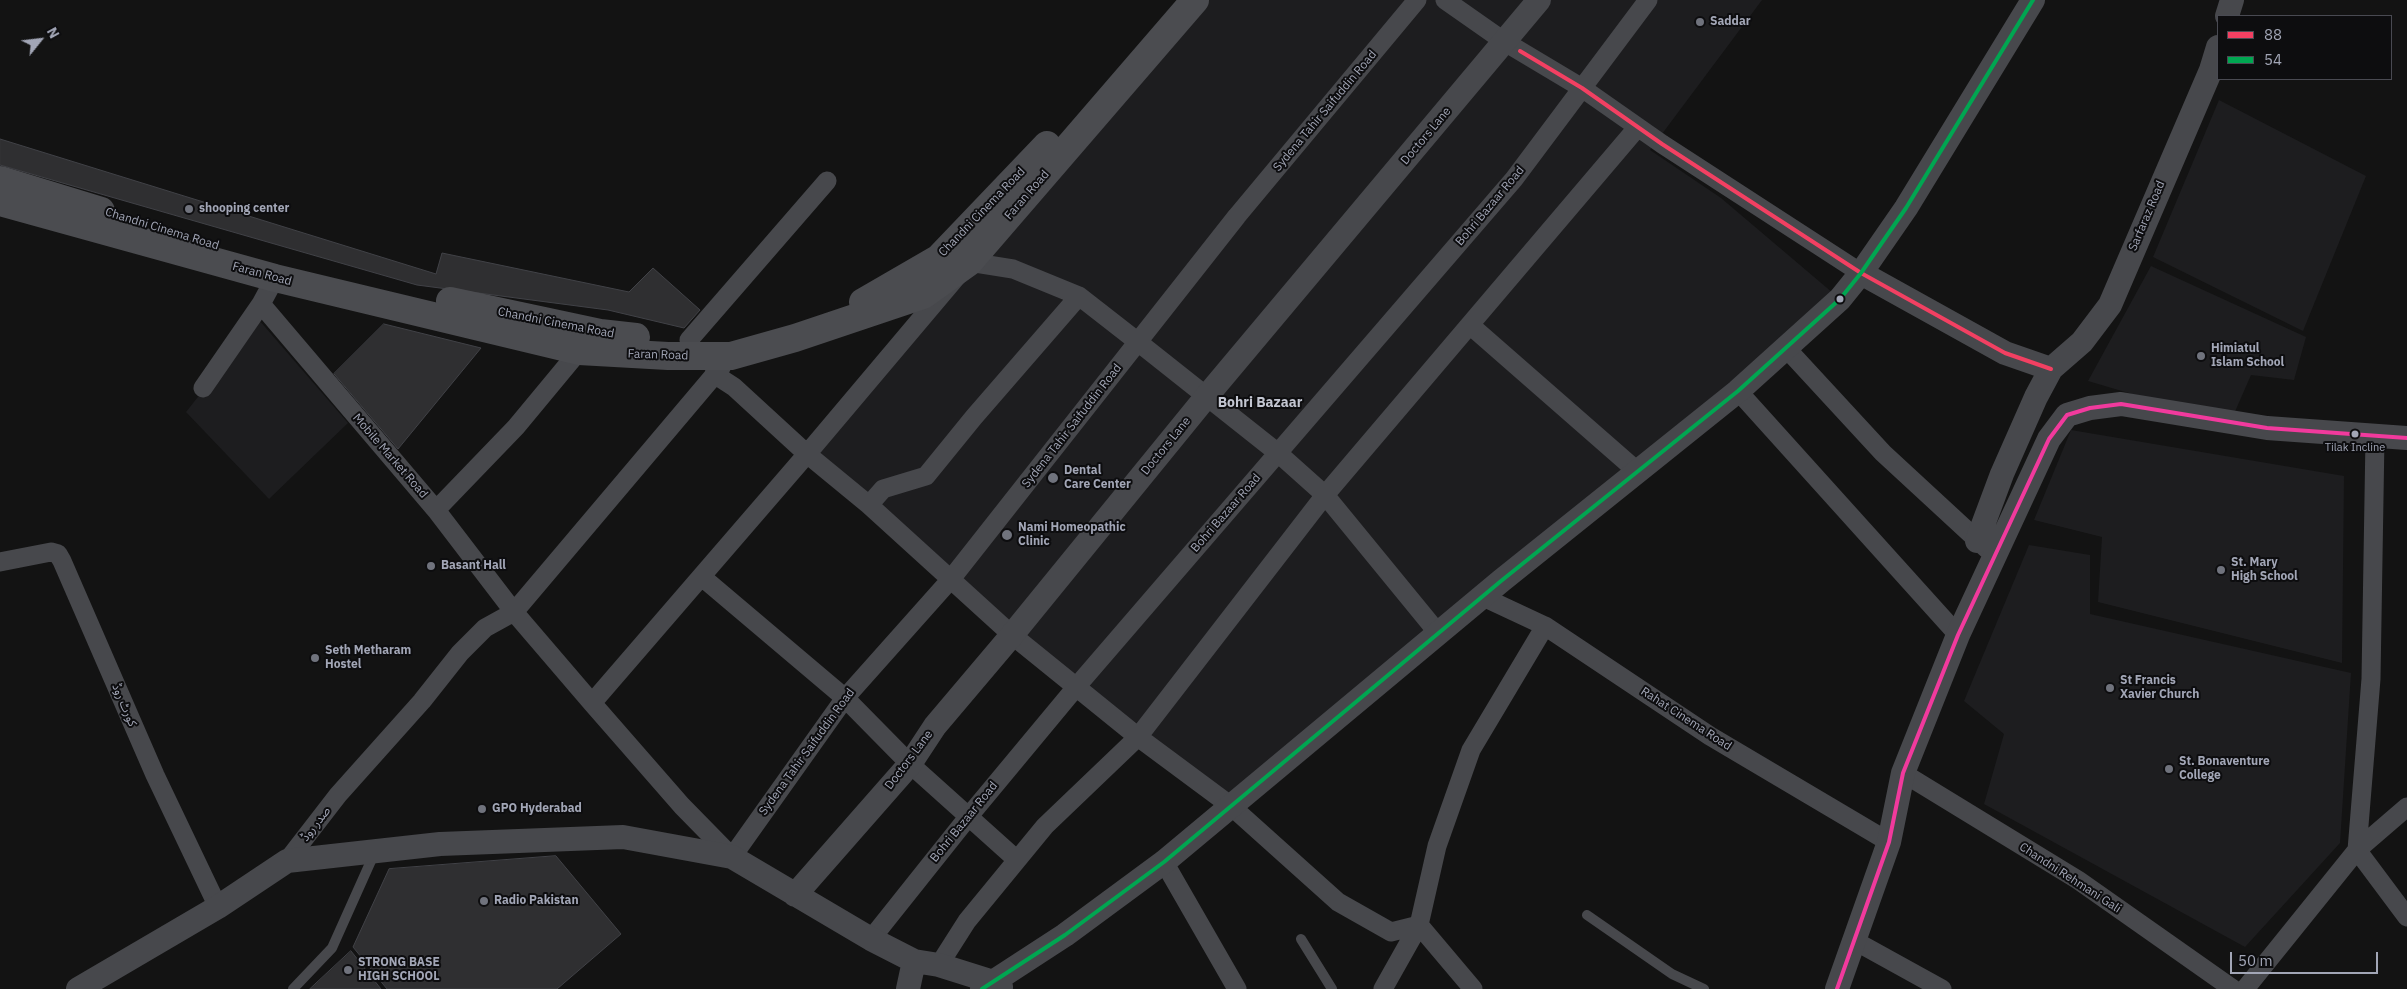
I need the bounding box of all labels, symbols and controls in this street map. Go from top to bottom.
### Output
north arrow [15,15,65,65]
place label: Saddar [1710,15,1751,29]
legend [2217,15,2392,80]
marker: Saddar [1694,16,1706,28]
text: N [43,24,63,42]
text: 88 [2264,25,2282,44]
street label: Sydena Tahir Saifuddin Road [1270,48,1380,174]
text: 54 [2264,50,2282,69]
street label: Doctors Lane [1398,104,1454,168]
street label: Bohri Bazaar Road [1453,163,1527,249]
street label: Chandni Cinema Road [936,164,1028,260]
street label: Faran Road [1002,167,1052,223]
street label: Sarfaraz Road [2126,179,2168,253]
place label: shooping center [199,202,289,216]
marker: shooping center [183,203,195,215]
street label: Chandni Cinema Road [103,205,221,253]
street label: Faran Road [231,259,293,289]
unlabelled marker [1835,294,1845,304]
street label: Chandni Cinema Road [497,305,615,341]
place label: Himiatul Islam School [2211,342,2284,370]
street label: Faran Road [627,347,689,363]
marker: Himiatul Islam School [2195,350,2207,362]
street label: Sydena Tahir Saifuddin Road [1019,361,1125,491]
district label: Bohri Bazaar [1218,395,1302,411]
street label: Mobile Market Road [349,411,431,501]
street label: Doctors Lane [1138,414,1194,478]
marker: Tilak Incline [2350,429,2360,439]
place label: Tilak Incline [2325,441,2385,455]
place label: Dental Care Center [1064,464,1131,492]
marker: Dental Care Center [1046,471,1060,485]
street label: Bohri Bazaar Road [1188,471,1264,555]
place label: Nami Homeopathic Clinic [1018,521,1126,549]
marker: Nami Homeopathic Clinic [1000,528,1014,542]
place label: St. Mary High School [2231,556,2298,584]
place label: Basant Hall [441,559,506,573]
marker: Basant Hall [425,560,437,572]
marker: St. Mary High School [2215,564,2227,576]
place label: Seth Metharam Hostel [325,644,411,672]
marker: Seth Metharam Hostel [309,652,321,664]
place label: St Francis Xavier Church [2120,674,2199,702]
street label: کورٹ روڈ [109,681,139,729]
marker: St Francis Xavier Church [2104,682,2116,694]
street label: Rahat Cinema Road [1638,684,1734,754]
street label: Sydena Tahir Saifuddin Road [756,686,858,818]
street label: Doctors Lane [882,727,936,793]
place label: St. Bonaventure College [2179,755,2270,783]
marker: St. Bonaventure College [2163,763,2175,775]
street label: Bohri Bazaar Road [927,779,1001,865]
place label: GPO Hyderabad [492,802,582,816]
marker: GPO Hyderabad [476,803,488,815]
street label: صدر روڈ [298,804,334,844]
street label: Chandni Rehmani Gali [2016,840,2124,916]
place label: Radio Pakistan [494,894,579,908]
marker: Radio Pakistan [478,895,490,907]
scale bar [2232,942,2380,974]
text: 50 m [2238,951,2273,970]
place label: STRONG BASE HIGH SCHOOL [358,956,440,984]
marker: STRONG BASE HIGH SCHOOL [342,964,354,976]

